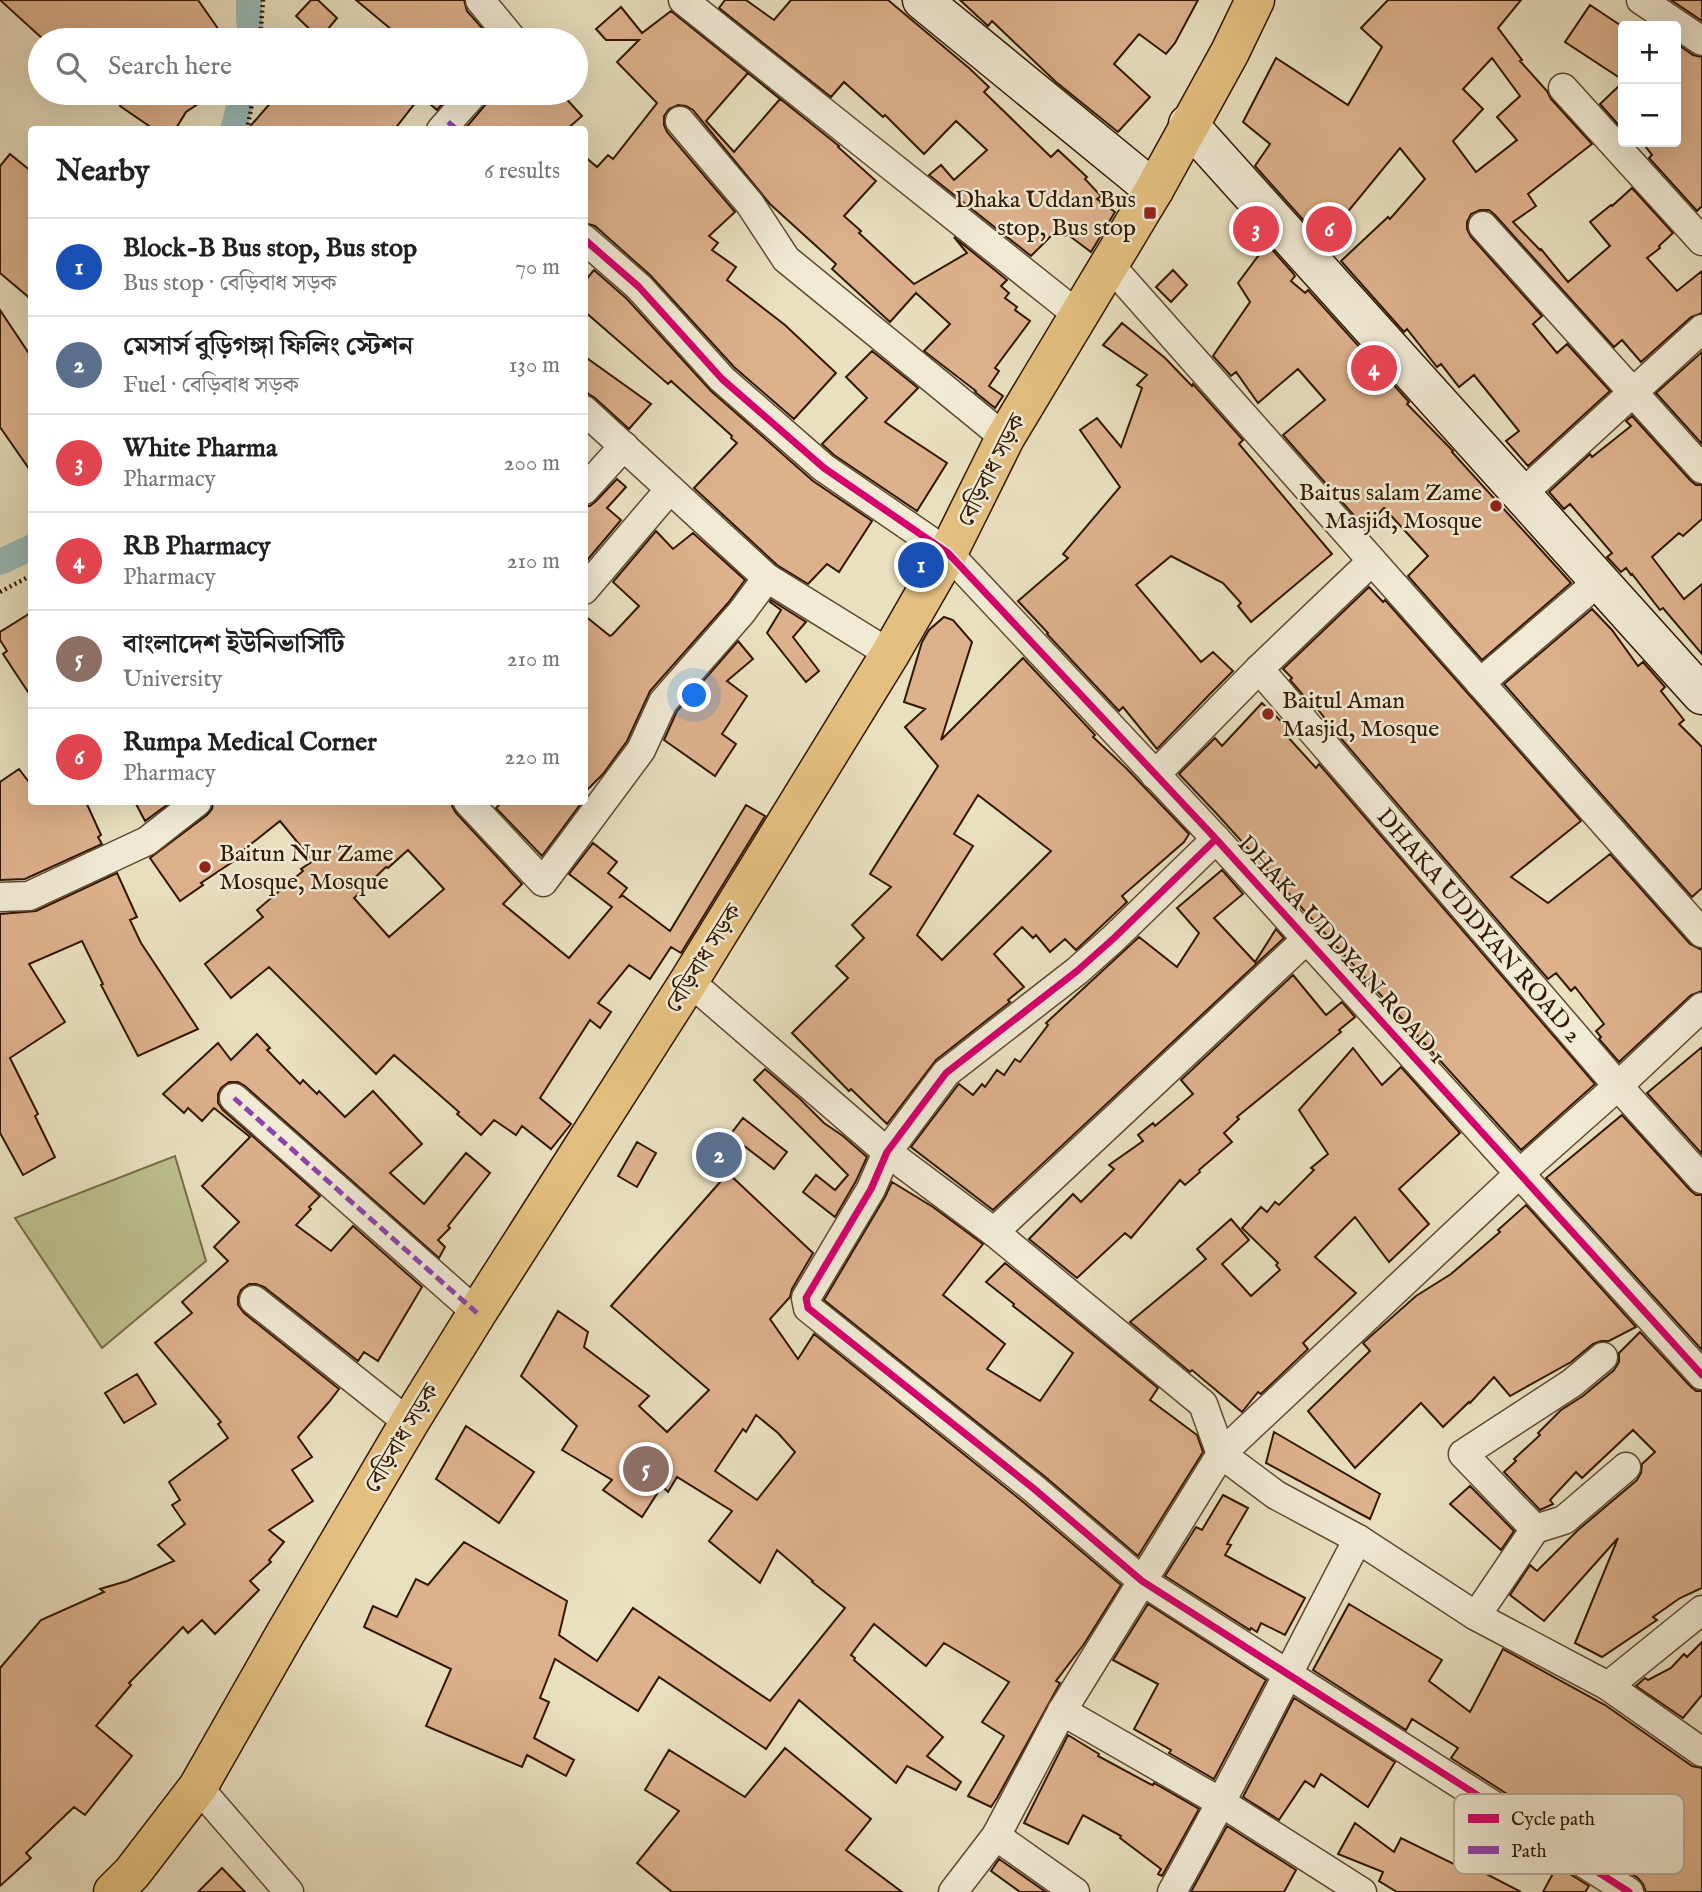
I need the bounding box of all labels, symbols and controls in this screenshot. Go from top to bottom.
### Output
map controls [1618,21,1681,147]
button: + [1618,21,1681,84]
search box [28,28,588,105]
icon: search [52,48,90,86]
text: Search here [108,50,232,83]
button: − [1618,84,1681,147]
text: Nearby [56,153,149,191]
text: 6 results [484,157,560,186]
place label: Dhaka Uddan Bus stop, Bus stop [955,185,1136,244]
pin: 3 [1233,203,1279,255]
pin: 6 [1306,203,1352,255]
marker: Dhaka Uddan Bus stop, Bus stop [1142,205,1158,221]
text: Block-B Bus stop, Bus stop [123,232,417,265]
text: 1 [75,253,83,282]
text: 70 m [515,253,560,282]
text: Bus stop · বেড়িবাধ সড়ক [123,269,337,298]
text: মেসার্স বুড়িগঙ্গা ফিলিং স্টেশন [123,330,413,363]
pin: 4 [1351,342,1397,394]
text: 2 [74,351,84,380]
text: 130 m [509,351,560,380]
text: Fuel · বেড়িবাধ সড়ক [123,371,299,400]
street label: বেড়িবাধ সড়ক [951,408,1034,532]
text: White Pharma [123,432,277,465]
text: 3 [75,449,83,478]
text: 200 m [504,449,560,478]
text: Pharmacy [123,465,216,494]
place label: Baitus salam Zame Masjid, Mosque [1299,478,1482,537]
marker: Baitus salam Zame Masjid, Mosque [1488,498,1504,514]
text: RB Pharmacy [123,530,270,563]
pin: 1 [898,539,944,591]
text: 4 [73,547,85,576]
text: 210 m [507,547,560,576]
text: Pharmacy [123,563,216,592]
text: বাংলাদেশ ইউনিভার্সিটি [123,628,345,661]
text: 5 [75,645,83,674]
text: 210 m [507,645,560,674]
text: University [123,665,223,694]
your location [677,678,711,712]
place label: Baitul Aman Masjid, Mosque [1282,686,1439,745]
marker: Baitul Aman Masjid, Mosque [1260,706,1276,722]
text: Rumpa Medical Corner [123,726,377,759]
text: 6 [74,743,84,772]
text: 220 m [504,743,560,772]
text: Pharmacy [123,759,216,788]
street label: DHAKA UDDYAN ROAD 2 [1369,802,1588,1050]
street label: DHAKA UDDYAN ROAD 1 [1230,829,1452,1071]
place label: Baitun Nur Zame Mosque, Mosque [219,839,394,898]
marker: Baitun Nur Zame Mosque, Mosque [197,859,213,875]
street label: বেড়িবাধ সড়ক [659,898,750,1019]
pin: 2 [696,1129,742,1181]
street label: বেড়িবাধ সড়ক [357,1377,448,1499]
pin: 5 [623,1443,669,1495]
legend [1454,1794,1684,1874]
text: Cycle path [1511,1808,1595,1832]
text: Path [1511,1840,1547,1864]

